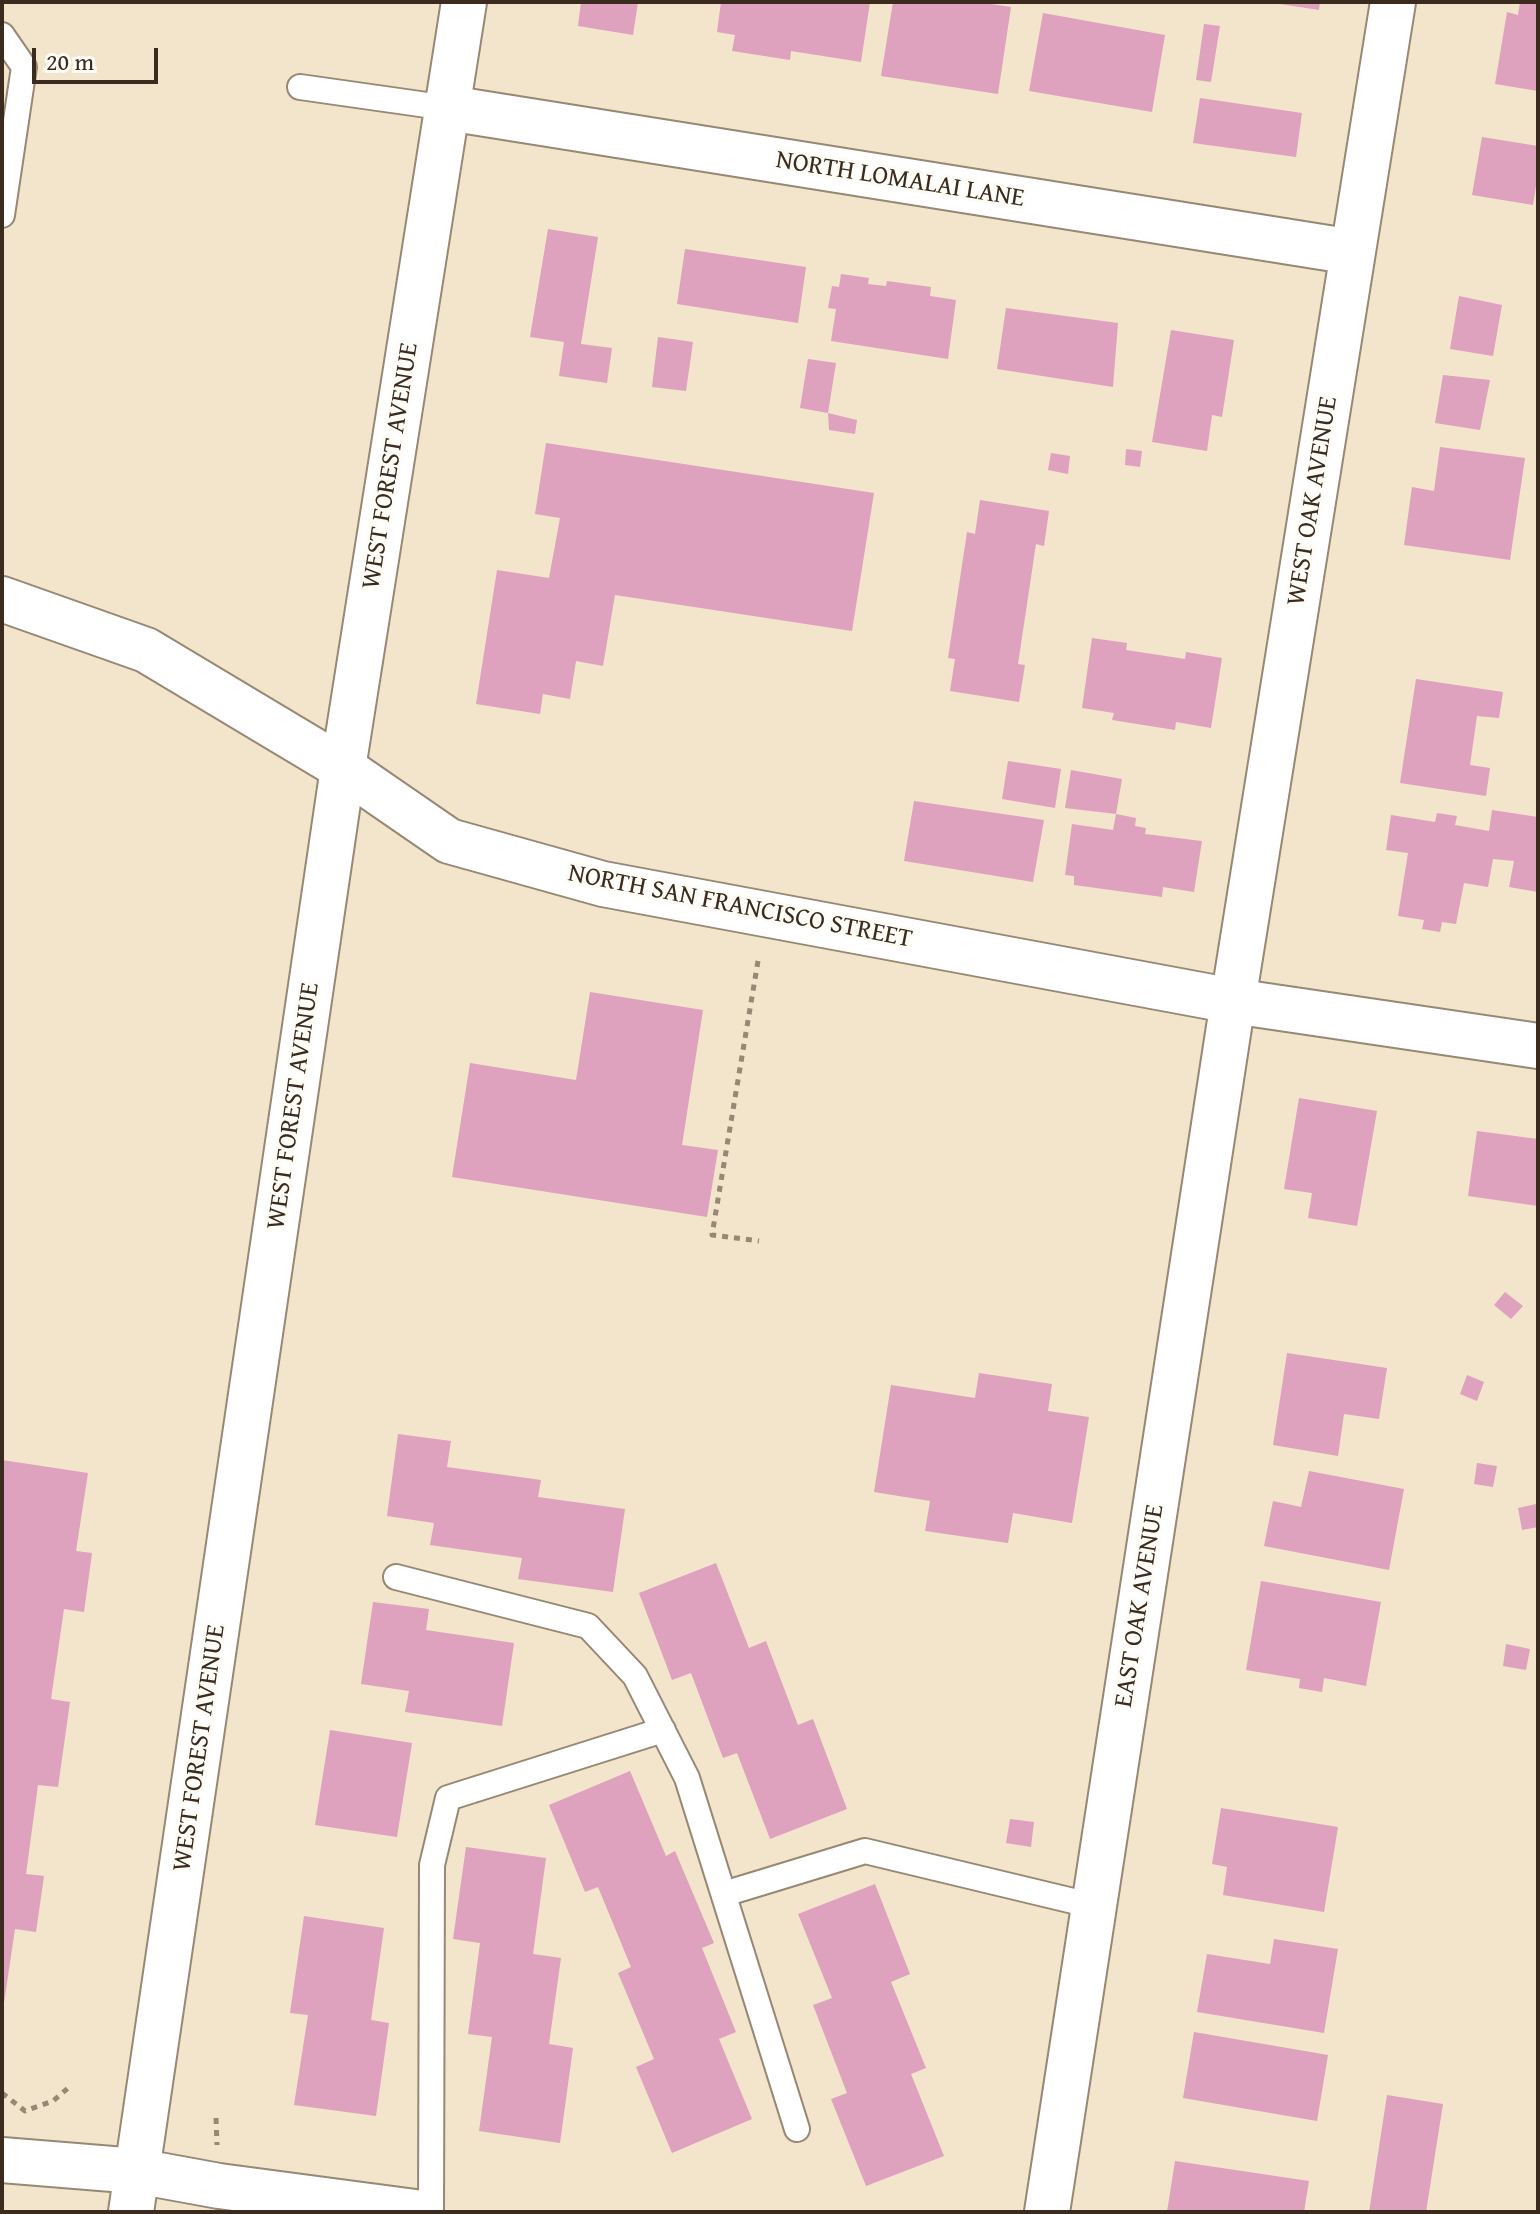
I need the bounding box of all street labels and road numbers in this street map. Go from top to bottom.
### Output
street label: NORTH LOMALAI LANE [774,145,1026,215]
street label: WEST FOREST AVENUE [356,341,426,591]
street label: WEST OAK AVENUE [1281,394,1345,608]
street label: NORTH SAN FRANCISCO STREET [565,858,915,956]
street label: WEST FOREST AVENUE [261,981,327,1231]
street label: EAST OAK AVENUE [1109,1502,1171,1710]
street label: WEST FOREST AVENUE [167,1623,233,1873]

